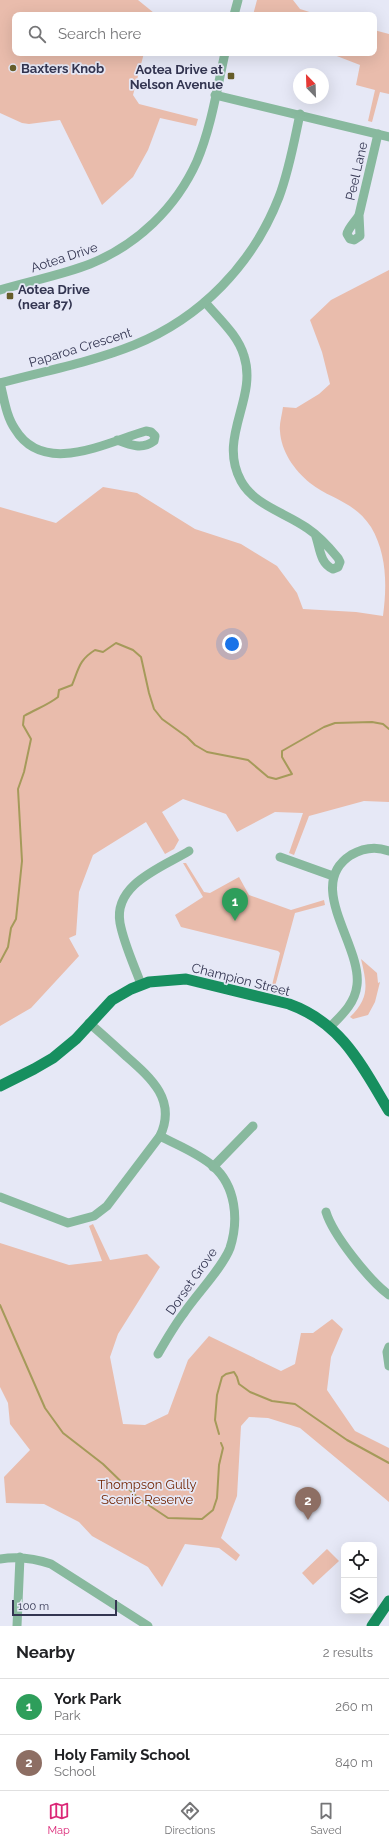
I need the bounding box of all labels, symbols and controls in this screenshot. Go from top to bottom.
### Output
search box [12,12,377,56]
icon: search [26,23,48,45]
text: Search here [58,25,141,43]
place label: Baxters Knob [21,61,104,76]
place label: Aotea Drive at Nelson Avenue [130,62,223,92]
marker: Baxters Knob [8,63,18,73]
north arrow [293,68,329,104]
marker: Aotea Drive at Nelson Avenue [226,71,236,81]
street label: Peel Lane [342,140,371,202]
street label: Aotea Drive [29,239,100,275]
place label: Aotea Drive (near 87) [18,282,90,312]
marker: Aotea Drive (near 87) [5,291,15,301]
street label: Paparoa Crescent [27,325,134,370]
your location [222,634,242,654]
pin: 1 [222,888,248,921]
street label: Champion Street [190,960,292,999]
street label: Dorset Grove [163,1244,220,1318]
park label: Thompson Gully Scenic Reserve [97,1477,197,1507]
pin: 2 [295,1487,321,1520]
map controls [341,1542,377,1614]
button: locate [341,1542,377,1578]
button: layers [341,1578,377,1614]
scale bar [12,1598,117,1617]
text: 100 m [18,1600,49,1613]
text: Nearby [16,1642,75,1662]
text: 2 results [323,1645,373,1660]
text: York Park [54,1690,121,1708]
text: 1 [26,1699,32,1714]
text: 260 m [335,1699,373,1714]
text: Park [54,1708,81,1723]
text: Holy Family School [54,1746,190,1764]
text: 2 [25,1755,33,1770]
text: 840 m [335,1755,373,1770]
text: School [54,1764,96,1779]
tab: Map [47,1800,70,1837]
tab: Directions [165,1800,215,1837]
tab: Saved [310,1800,342,1837]

